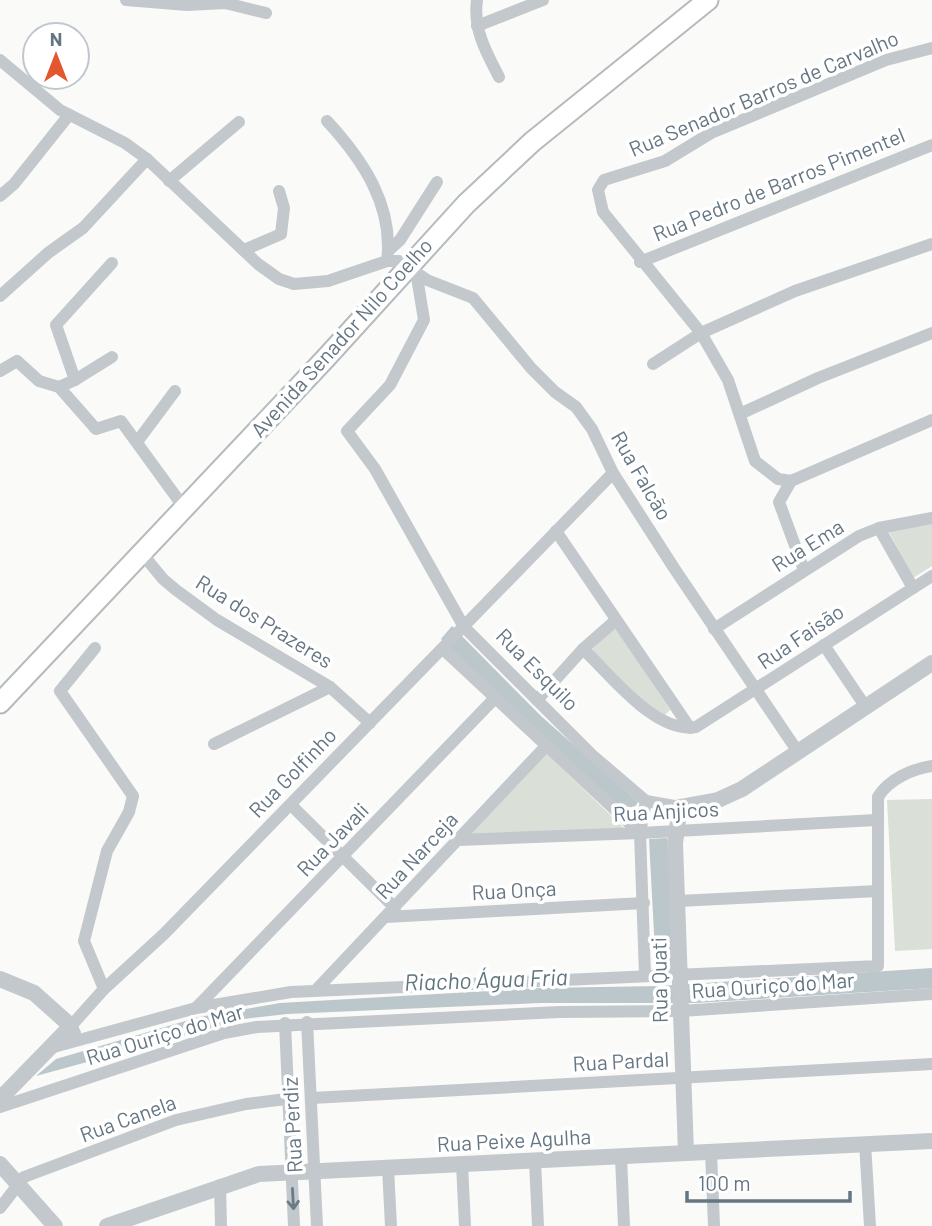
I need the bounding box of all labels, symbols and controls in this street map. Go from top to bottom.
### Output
north arrow [21,21,91,91]
street label: Rua Senador Barros de Carvalho [625,24,902,161]
text: N [50,27,62,50]
street label: Rua Pedro de Barros Pimentel [649,122,908,246]
street label: Avenida Senador Nilo Coelho [245,232,437,442]
street label: Rua Falcão [607,426,678,524]
street label: Rua Ema [767,513,848,576]
street label: Rua dos Prazeres [192,569,338,673]
street label: Rua Faisão [752,598,848,674]
street label: Rua Esquilo [492,623,584,715]
street label: Rua Golfinho [243,722,341,822]
street label: Rua Anjicos [612,795,720,826]
street label: Rua Javali [291,797,373,881]
street label: Rua Narceja [369,806,462,904]
street label: Rua Onça [471,875,557,904]
street label: Rua Quati [645,937,672,1023]
water label: Riacho Água Fria [404,962,568,996]
street label: Rua Ouriço do Mar [691,966,856,1003]
street label: Rua Ouriço do Mar [83,998,247,1069]
street label: Rua Pardal [572,1045,670,1076]
street label: Rua Perdiz [277,1076,306,1174]
street label: Rua Canela [76,1089,179,1146]
street label: Rua Peixe Agulha [436,1123,592,1156]
scale bar [687,1160,850,1204]
text: 100 m [698,1170,751,1195]
one-way arrow [286,1187,299,1210]

